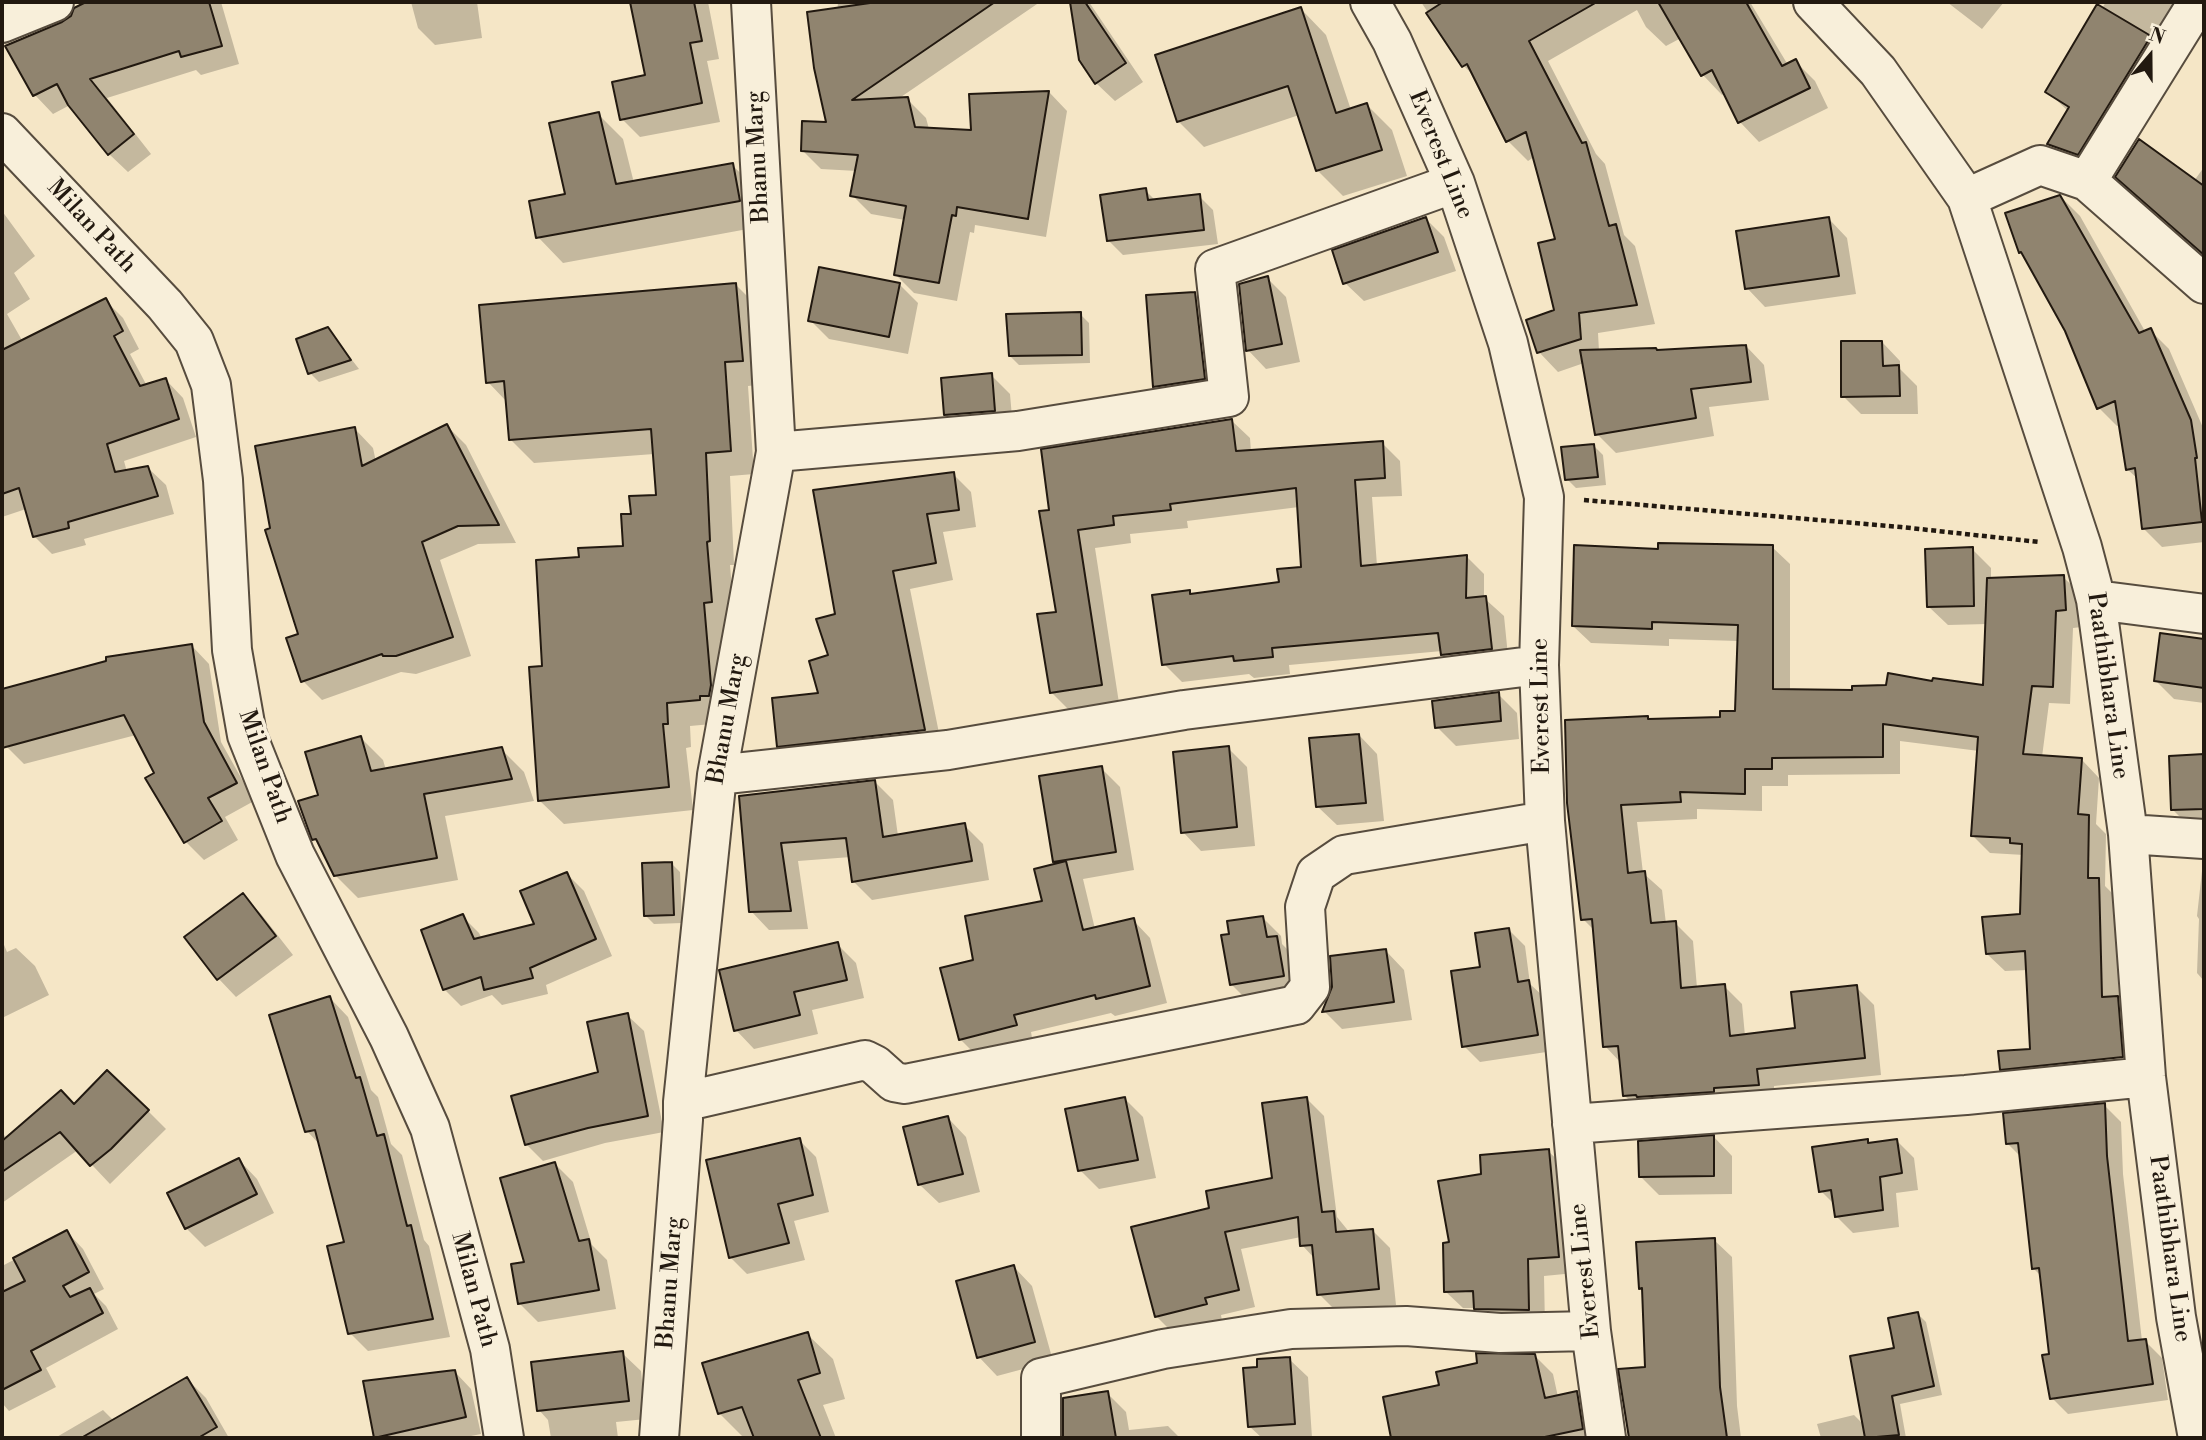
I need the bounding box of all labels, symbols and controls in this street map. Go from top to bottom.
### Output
north arrow [2115,21,2185,91]
text: N [2146,22,2168,50]
street label: Everest Line [1401,86,1479,224]
street label: Bhanu Marg [741,90,777,224]
street label: Milan Path [40,174,142,280]
street label: Paathibhara Line [2080,591,2134,781]
street label: Everest Line [1526,638,1558,774]
street label: Bhanu Marg [702,651,754,787]
street label: Milan Path [231,707,297,827]
street label: Paathibhara Line [2142,1154,2196,1344]
street label: Everest Line [1565,1202,1607,1340]
street label: Bhanu Marg [652,1216,690,1350]
street label: Milan Path [444,1229,502,1351]

